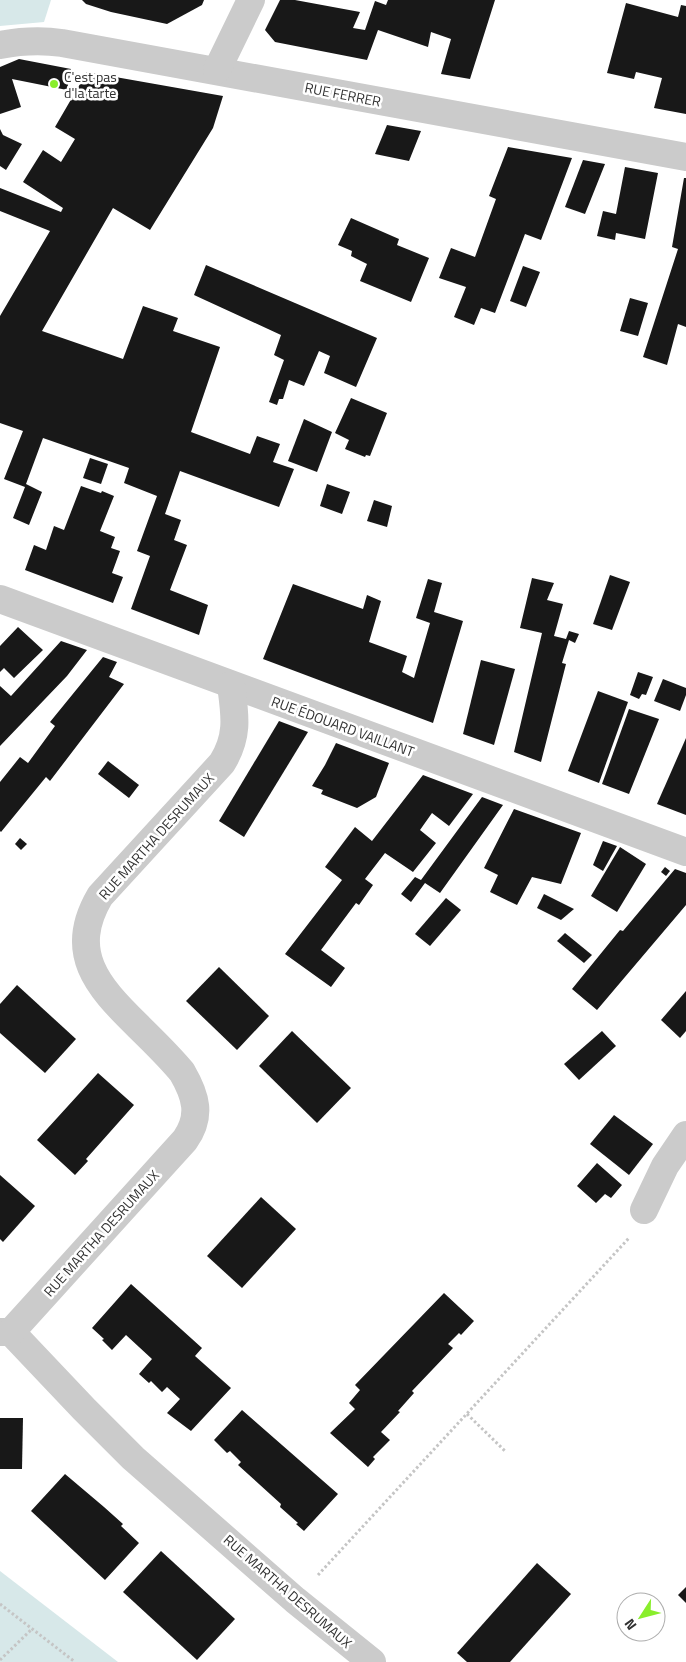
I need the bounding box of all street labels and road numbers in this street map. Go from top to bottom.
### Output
street label: RUE FERRER [303,76,383,112]
street label: RUE ÉDOUARD VAILLANT [269,690,418,762]
street label: RUE MARTHA DESRUMAUX [93,768,219,904]
street label: RUE MARTHA DESRUMAUX [38,1165,164,1301]
street label: RUE MARTHA DESRUMAUX [219,1529,357,1653]

